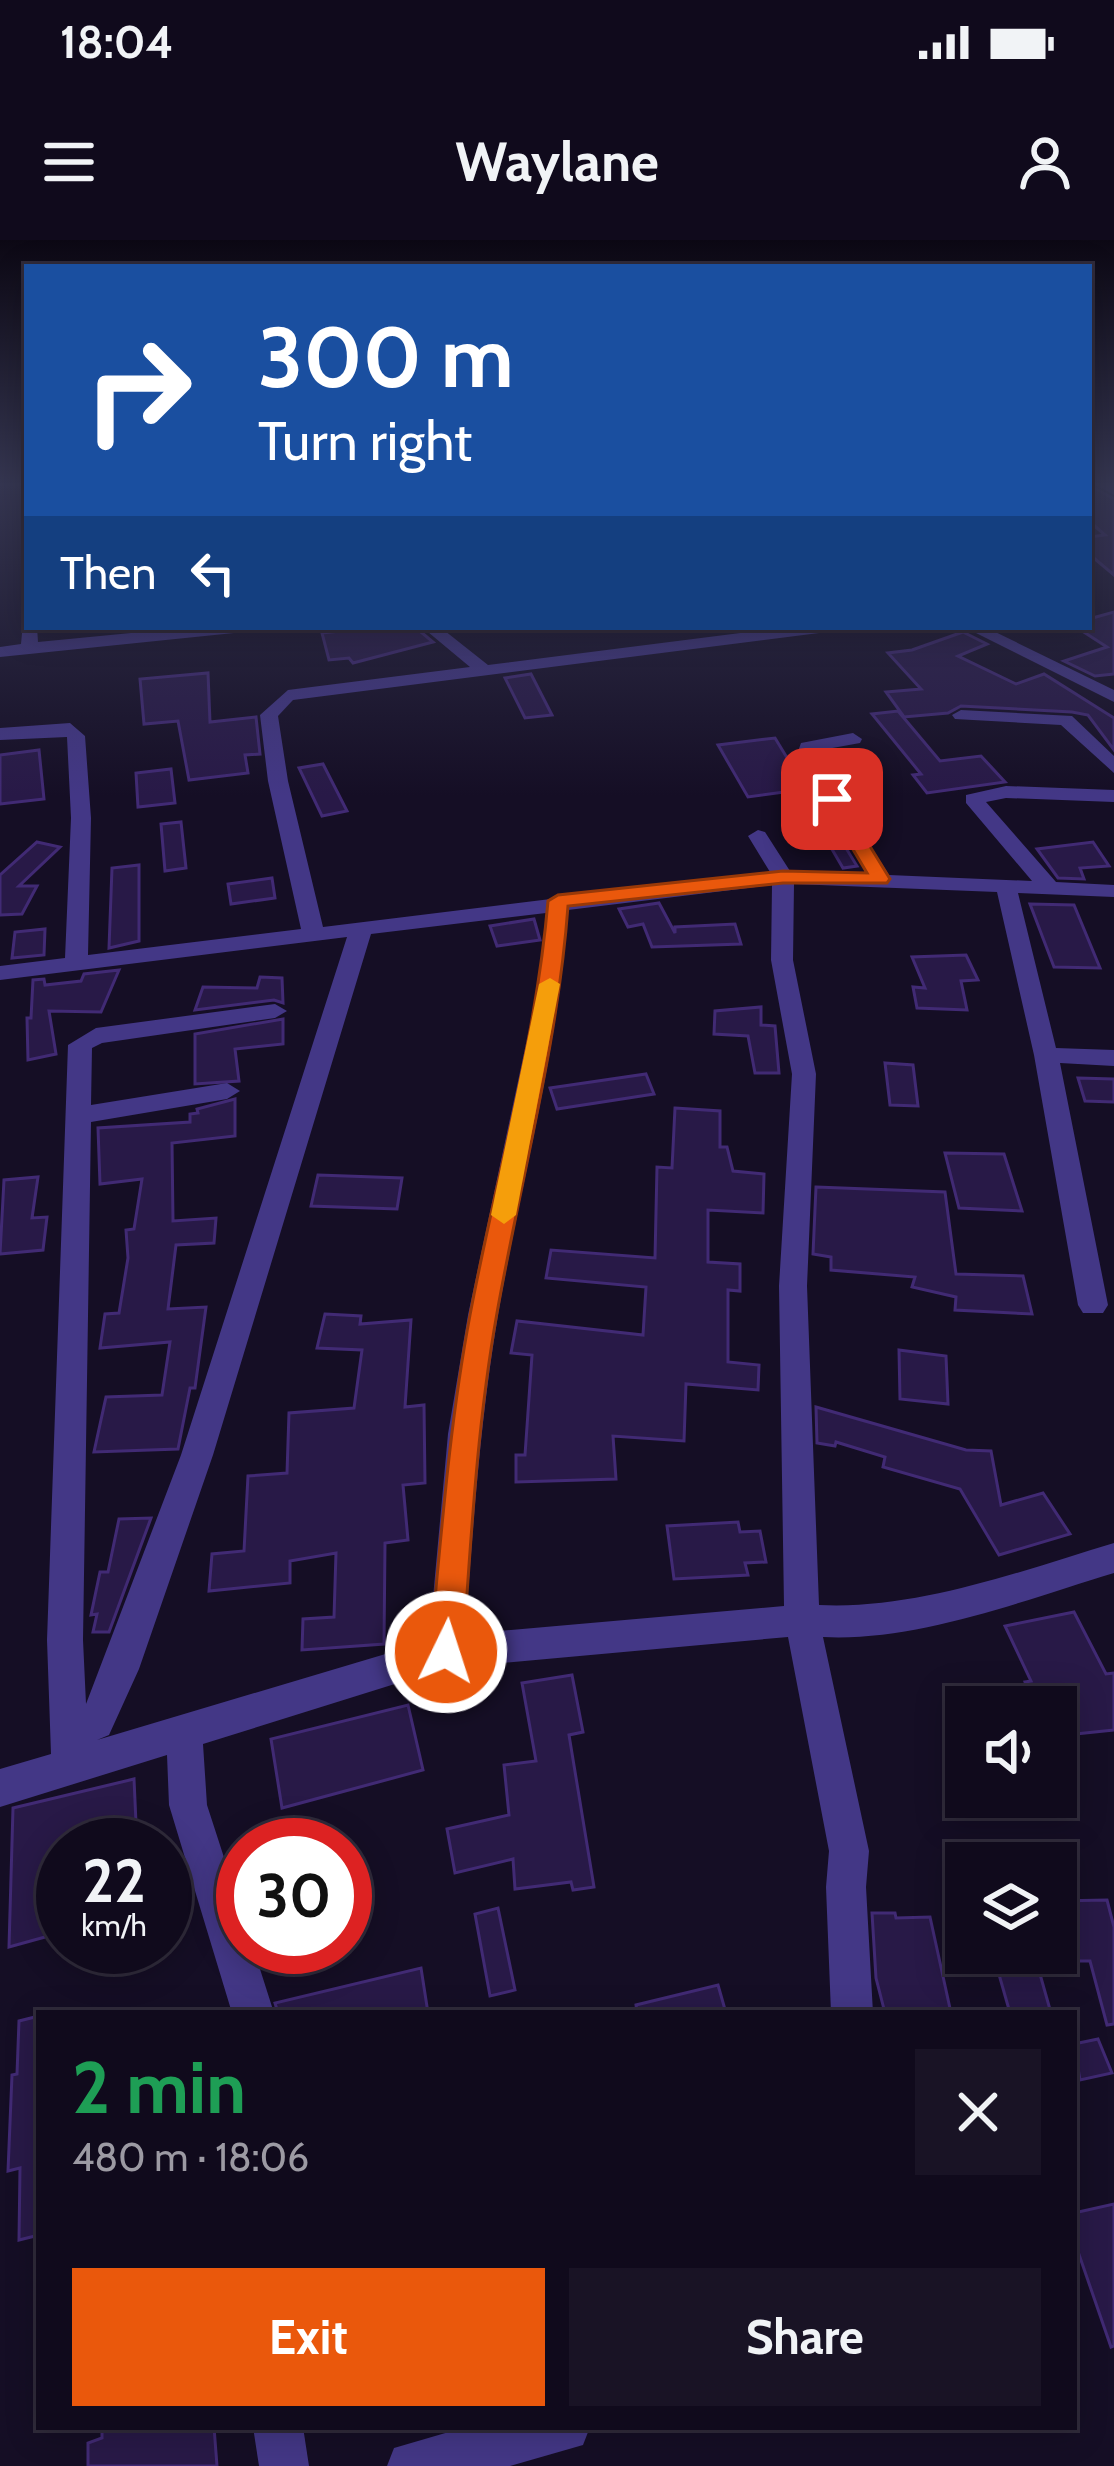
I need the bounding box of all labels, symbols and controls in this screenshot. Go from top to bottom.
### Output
text: 18:04 [60,15,174,69]
icon: menu [36,129,102,195]
text: Waylane [455,129,659,195]
icon: person [1012,129,1078,195]
text: 300 m [258,306,514,408]
icon: right [60,312,216,468]
text: Turn right [258,408,472,474]
icon: left [180,540,246,606]
text: Then [60,546,156,600]
pin [781,748,883,850]
icon: arrive [799,766,865,832]
position arrow [383,1589,509,1715]
map controls [945,1686,1077,1974]
button: sound [945,1686,1077,1818]
speed limit sign: 30 [216,1818,372,1974]
button: layers [945,1842,1077,1974]
text: 22 [82,1844,146,1917]
text: km/h [81,1907,147,1944]
text: 2 min [72,2044,246,2131]
button: close [915,2049,1041,2175]
text: 480 m · 18:06 [72,2133,309,2181]
button: Exit [72,2268,545,2406]
button: Share [569,2268,1041,2406]

